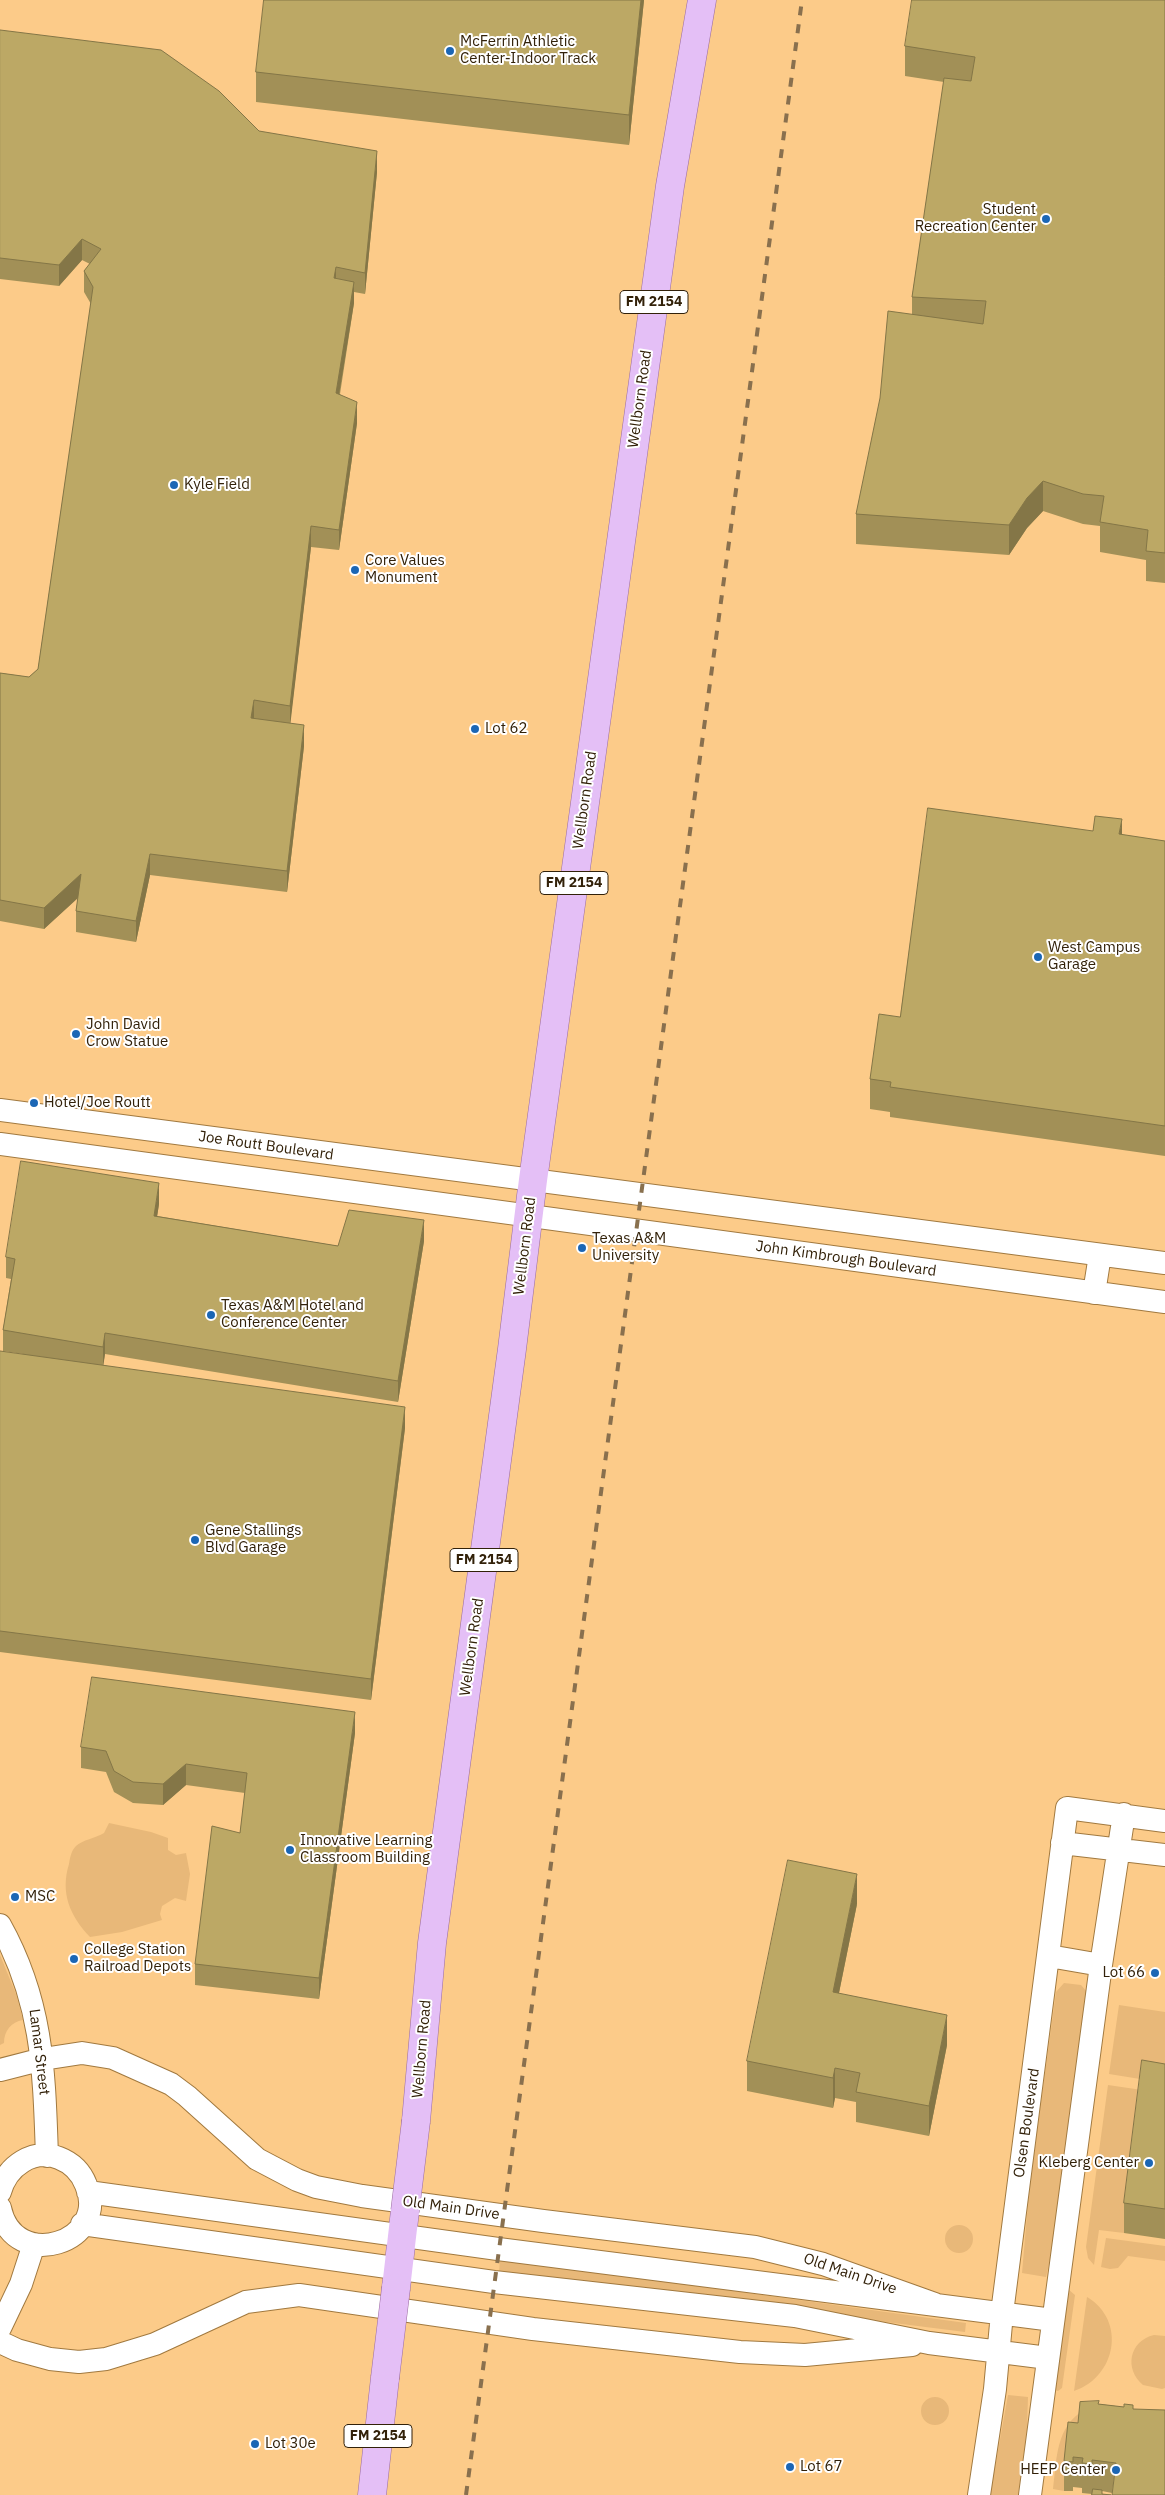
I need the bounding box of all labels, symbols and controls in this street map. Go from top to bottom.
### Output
place label: McFerrin Athletic Center-Indoor Track [460,33,596,68]
marker: McFerrin Athletic Center-Indoor Track [444,45,456,57]
place label: Student Recreation Center [915,201,1036,236]
marker: Student Recreation Center [1040,213,1052,225]
road number: FM 2154 [620,290,688,314]
street label: Wellborn Road [624,349,656,449]
place label: Kyle Field [184,476,250,494]
marker: Kyle Field [168,479,180,491]
place label: Core Values Monument [365,552,445,587]
marker: Core Values Monument [349,564,361,576]
place label: Lot 62 [485,720,528,738]
marker: Lot 62 [469,723,481,735]
street label: Wellborn Road [569,750,601,850]
road number: FM 2154 [540,871,608,894]
place label: West Campus Garage [1048,939,1140,974]
marker: West Campus Garage [1032,951,1044,963]
place label: John David Crow Statue [86,1016,168,1051]
marker: John David Crow Statue [70,1028,82,1040]
place label: Hotel/Joe Routt [44,1094,151,1112]
marker: Hotel/Joe Routt [28,1097,40,1109]
street label: Joe Routt Boulevard [197,1128,335,1164]
street label: Wellborn Road [510,1196,540,1296]
place label: Texas A&M University [592,1230,666,1265]
street label: John Kimbrough Boulevard [754,1237,938,1281]
marker: Texas A&M University [576,1242,588,1254]
place label: Texas A&M Hotel and Conference Center [221,1297,364,1332]
marker: Texas A&M Hotel and Conference Center [205,1309,217,1321]
place label: Gene Stallings Blvd Garage [205,1522,302,1557]
marker: Gene Stallings Blvd Garage [189,1534,201,1546]
road number: FM 2154 [450,1548,518,1572]
street label: Wellborn Road [456,1597,488,1697]
place label: Innovative Learning Classroom Building [300,1832,432,1867]
marker: Innovative Learning Classroom Building [284,1844,296,1856]
place label: MSC [25,1888,55,1906]
marker: MSC [9,1891,21,1903]
place label: College Station Railroad Depots [84,1941,191,1976]
marker: College Station Railroad Depots [68,1953,80,1965]
place label: Lot 66 [1102,1964,1145,1982]
marker: Lot 66 [1149,1967,1161,1979]
street label: Wellborn Road [409,1999,435,2099]
street label: Lamar Street [25,2008,53,2096]
street label: Olsen Boulevard [1010,2067,1044,2179]
place label: Kleberg Center [1039,2154,1139,2172]
marker: Kleberg Center [1143,2157,1155,2169]
street label: Old Main Drive [401,2192,501,2224]
street label: Old Main Drive [801,2250,899,2298]
road number: FM 2154 [344,2424,412,2448]
place label: Lot 30e [265,2435,316,2453]
marker: Lot 30e [249,2438,261,2450]
place label: Lot 67 [800,2458,843,2476]
marker: Lot 67 [784,2461,796,2473]
place label: HEEP Center [1020,2461,1106,2479]
marker: HEEP Center [1110,2464,1122,2476]

